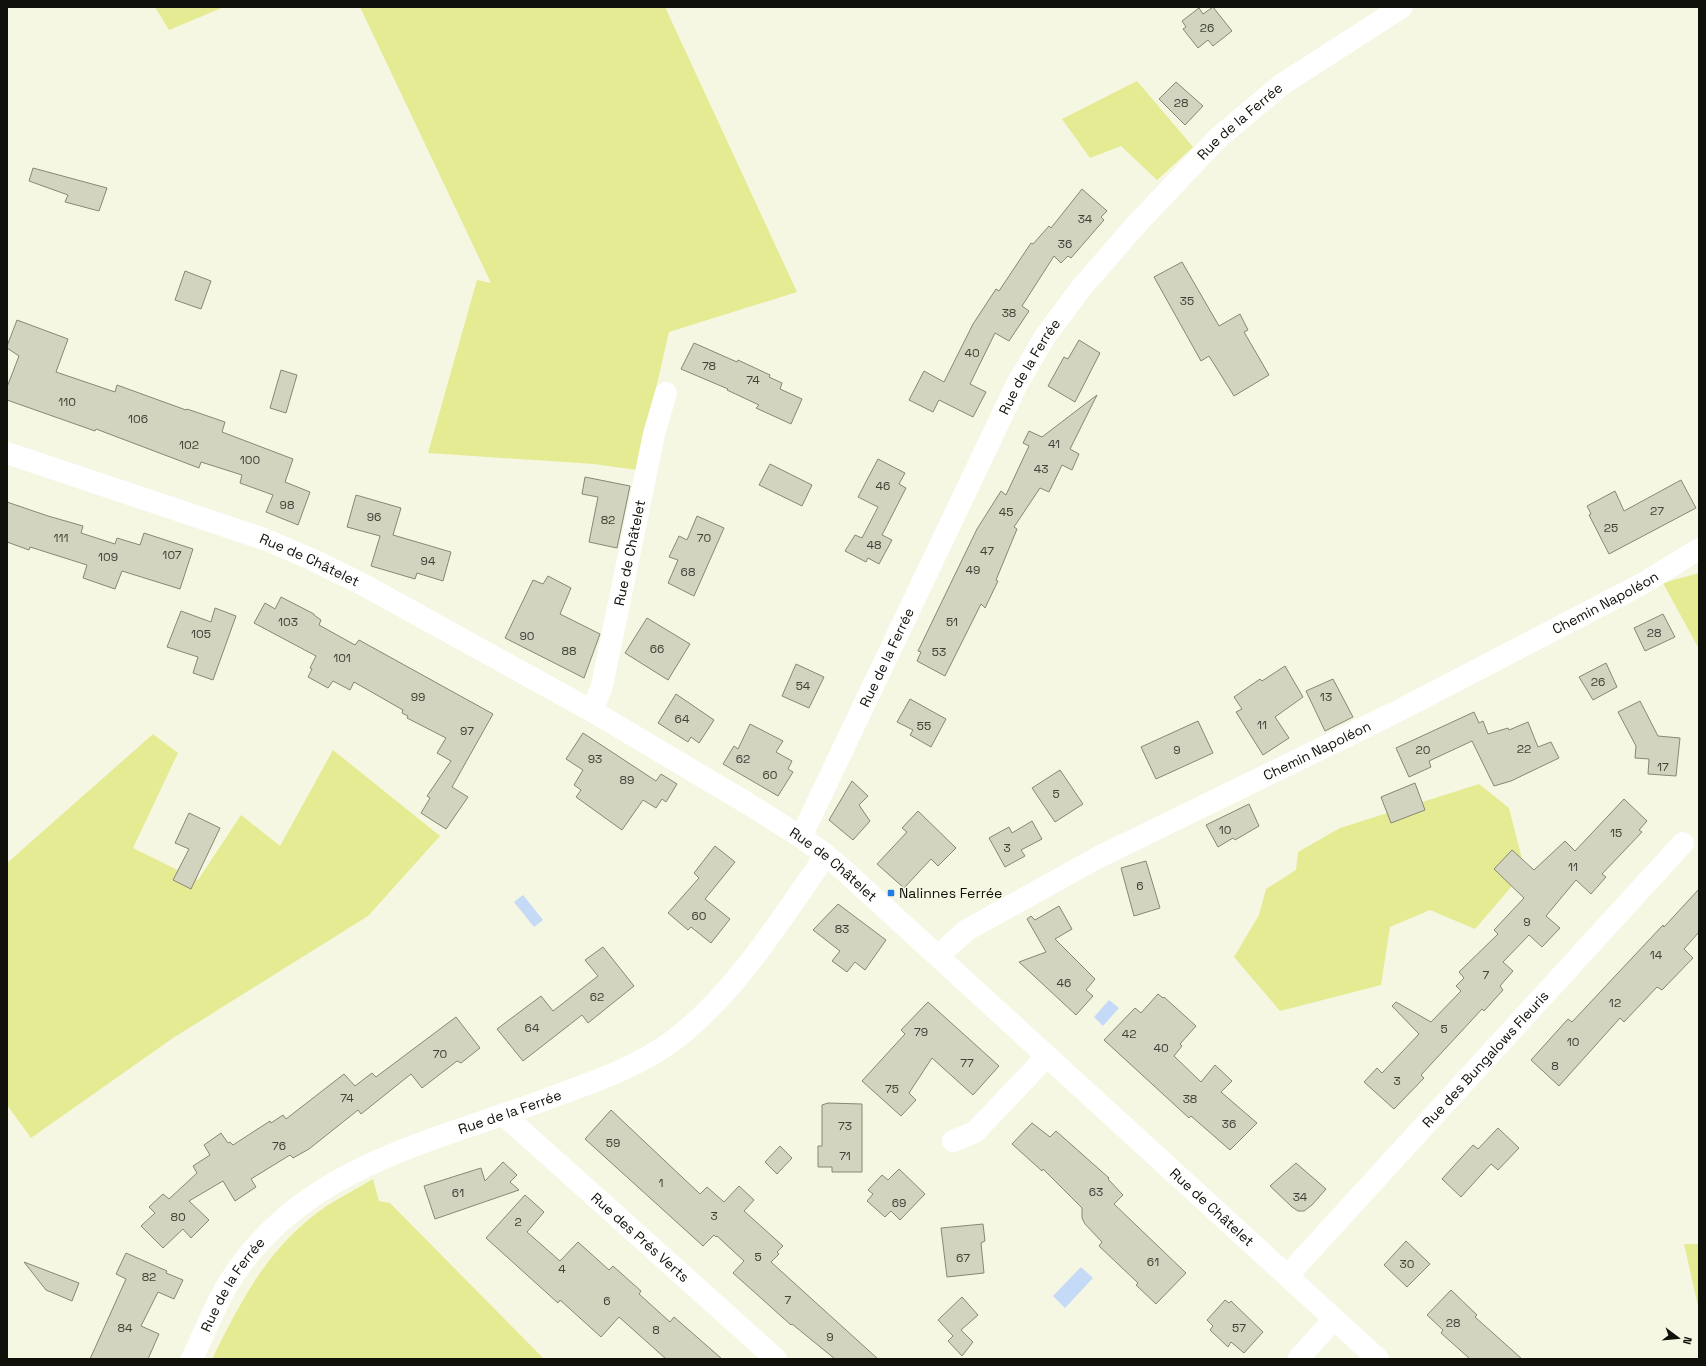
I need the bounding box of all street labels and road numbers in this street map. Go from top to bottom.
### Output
street label: Rue de la Ferrée [1193,79,1286,164]
street label: Rue de la Ferrée [995,315,1064,418]
street label: Rue de Châtelet [610,498,649,607]
street label: Rue de Châtelet [257,529,362,590]
street label: Chemin Napoléon [1549,567,1662,638]
street label: Rue de la Ferrée [855,605,918,710]
street label: Chemin Napoléon [1260,717,1374,784]
street label: Rue de Châtelet [786,823,881,905]
street label: Rue des Bungalows Fleuris [1418,987,1553,1131]
street label: Rue de la Ferrée [456,1085,564,1138]
street label: Rue de Châtelet [1166,1164,1258,1250]
street label: Rue des Prés Verts [587,1188,693,1286]
street label: Rue de la Ferrée [196,1234,268,1335]

